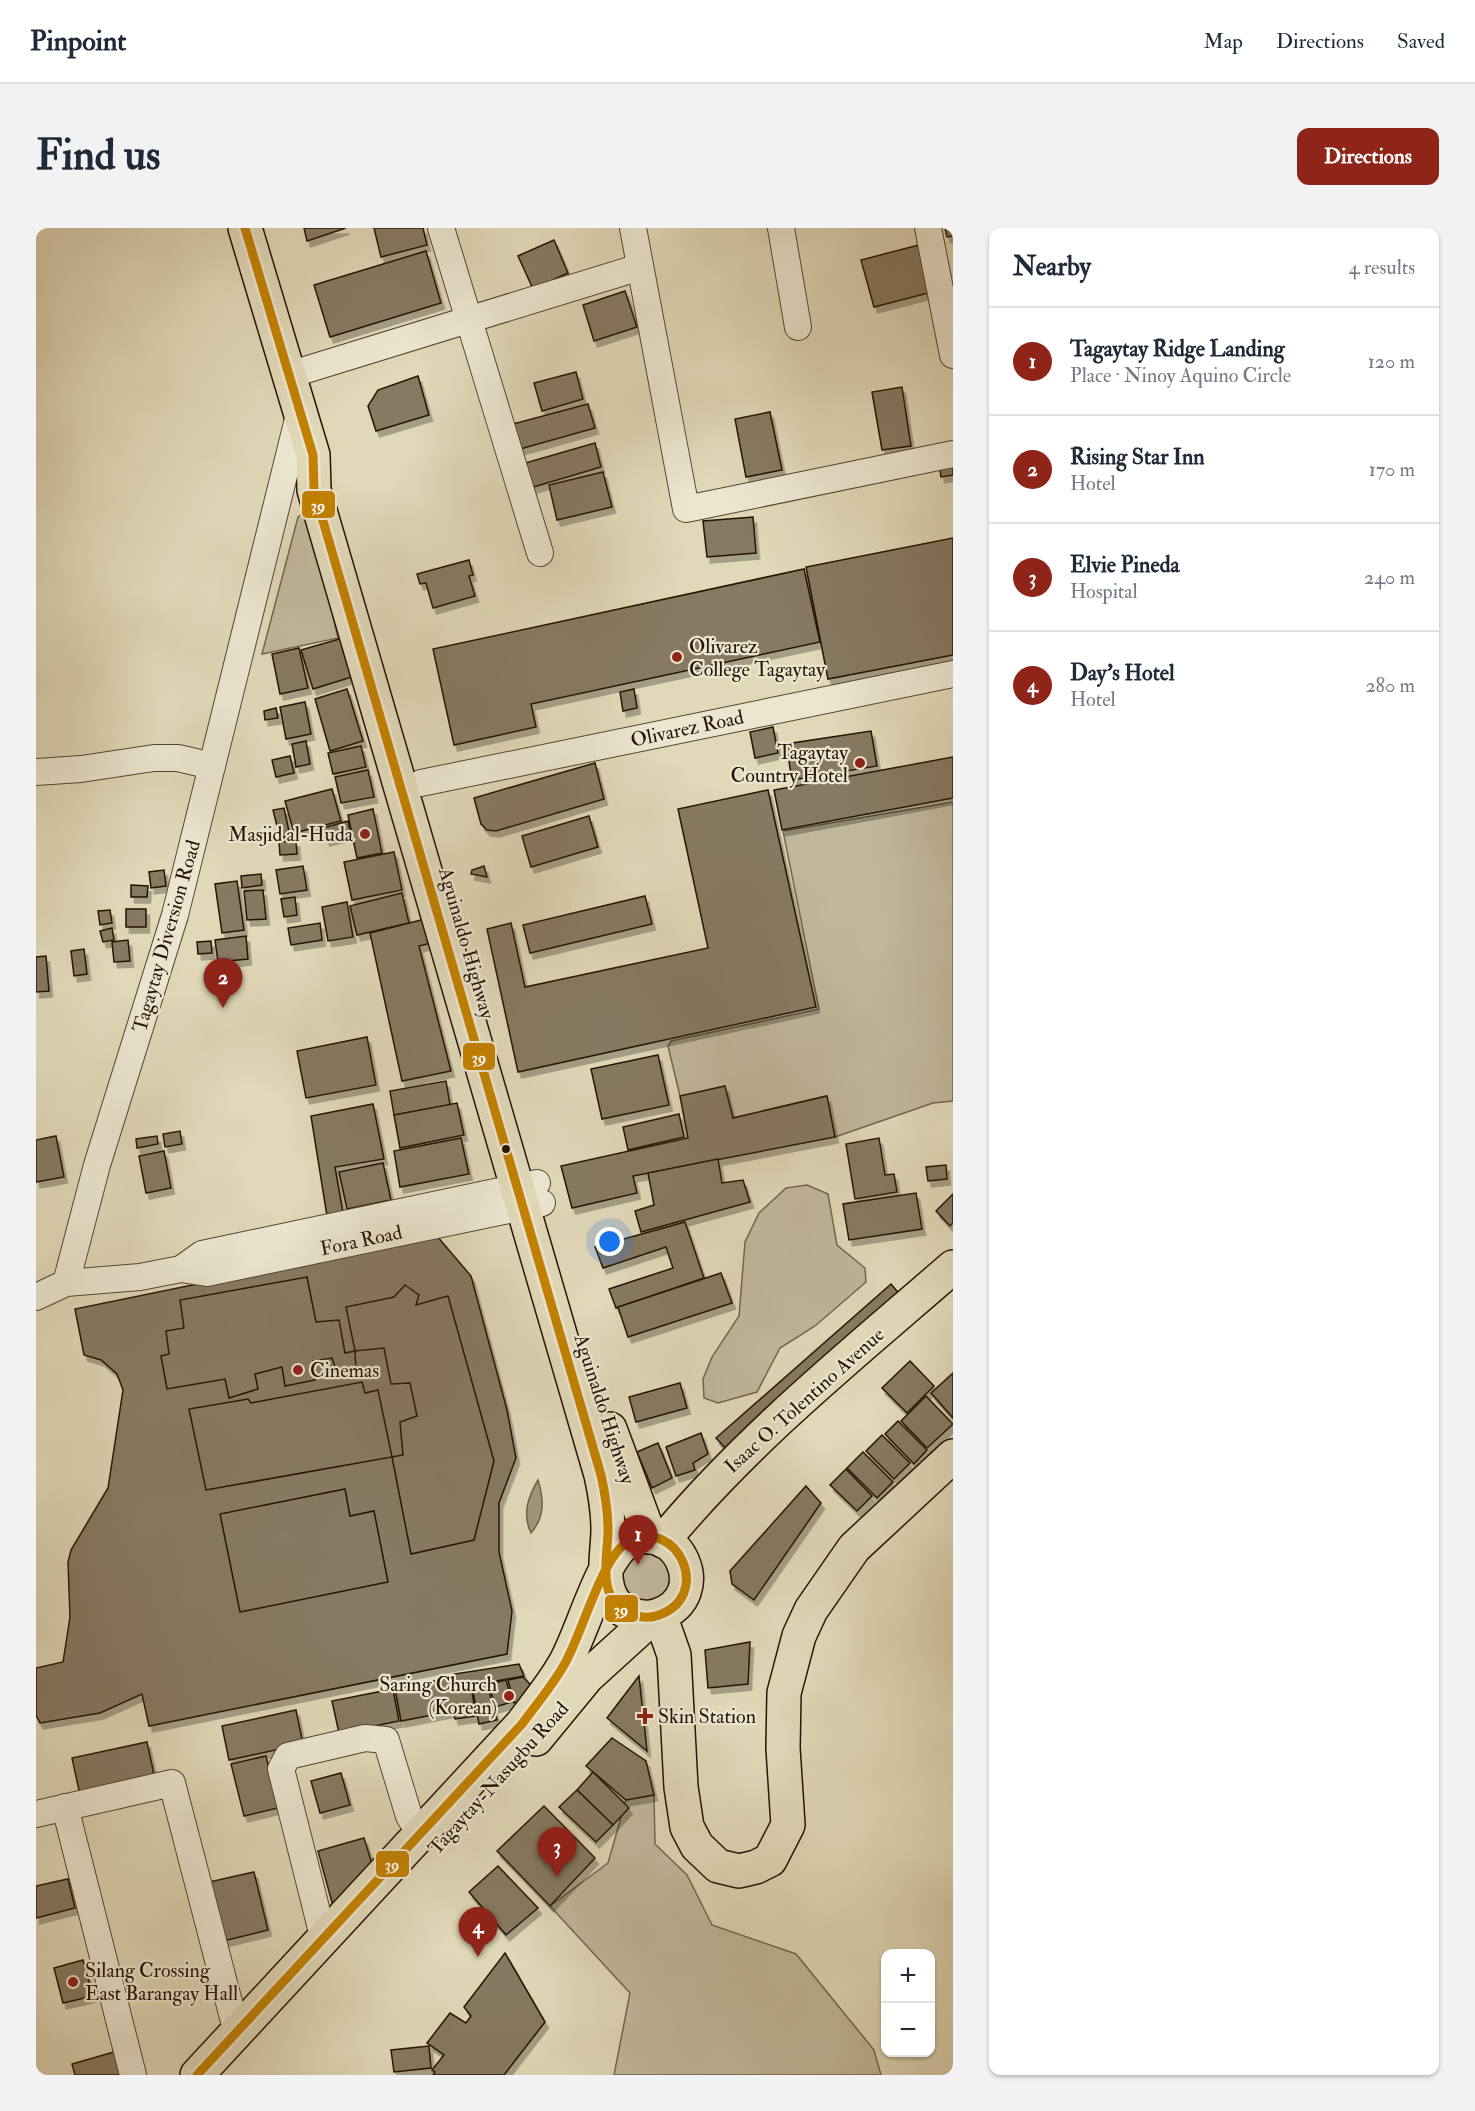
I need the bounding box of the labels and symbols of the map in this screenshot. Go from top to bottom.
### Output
line badge: 39 [301,490,336,519]
text: 39 [311,496,325,516]
place label: Olivarez College Tagaytay [689,634,826,682]
marker: Olivarez College Tagaytay [670,650,684,664]
street label: Olivarez Road [628,704,746,753]
place label: Tagaytay Country Hotel [731,740,849,788]
marker: Tagaytay Country Hotel [853,756,867,770]
place label: Masjid al-Huda [228,822,354,847]
marker: Masjid al-Huda [358,827,372,841]
street label: Tagaytay Diversion Road [127,837,206,1035]
street label: Aguinaldo Highway [433,863,500,1023]
pin: 2 [204,958,243,1008]
line badge: 39 [462,1042,496,1071]
text: 39 [472,1048,486,1068]
unlabelled marker [500,1143,512,1155]
street label: Fora Road [318,1220,405,1261]
your location [595,1227,624,1256]
street label: Isaac O. Tolentino Avenue [719,1322,889,1479]
street label: Aguinaldo Highway [568,1330,641,1489]
place label: Cinemas [310,1358,379,1383]
marker: Cinemas [291,1363,305,1377]
pin: 1 [618,1516,658,1565]
line badge: 39 [604,1594,639,1623]
text: 39 [614,1600,628,1620]
place label: Saring Church (Korean) [379,1672,498,1720]
marker: Saring Church (Korean) [502,1689,516,1703]
street label: Tagaytay-Nasugbu Road [423,1696,574,1860]
place label: Skin Station [658,1704,756,1729]
marker: Skin Station [636,1707,654,1725]
pin: 3 [538,1828,576,1877]
line badge: 39 [375,1850,410,1878]
text: 39 [385,1855,399,1875]
pin: 4 [458,1908,498,1957]
place label: Silang Crossing East Barangay Hall [85,1958,238,2006]
marker: Silang Crossing East Barangay Hall [66,1975,80,1989]

